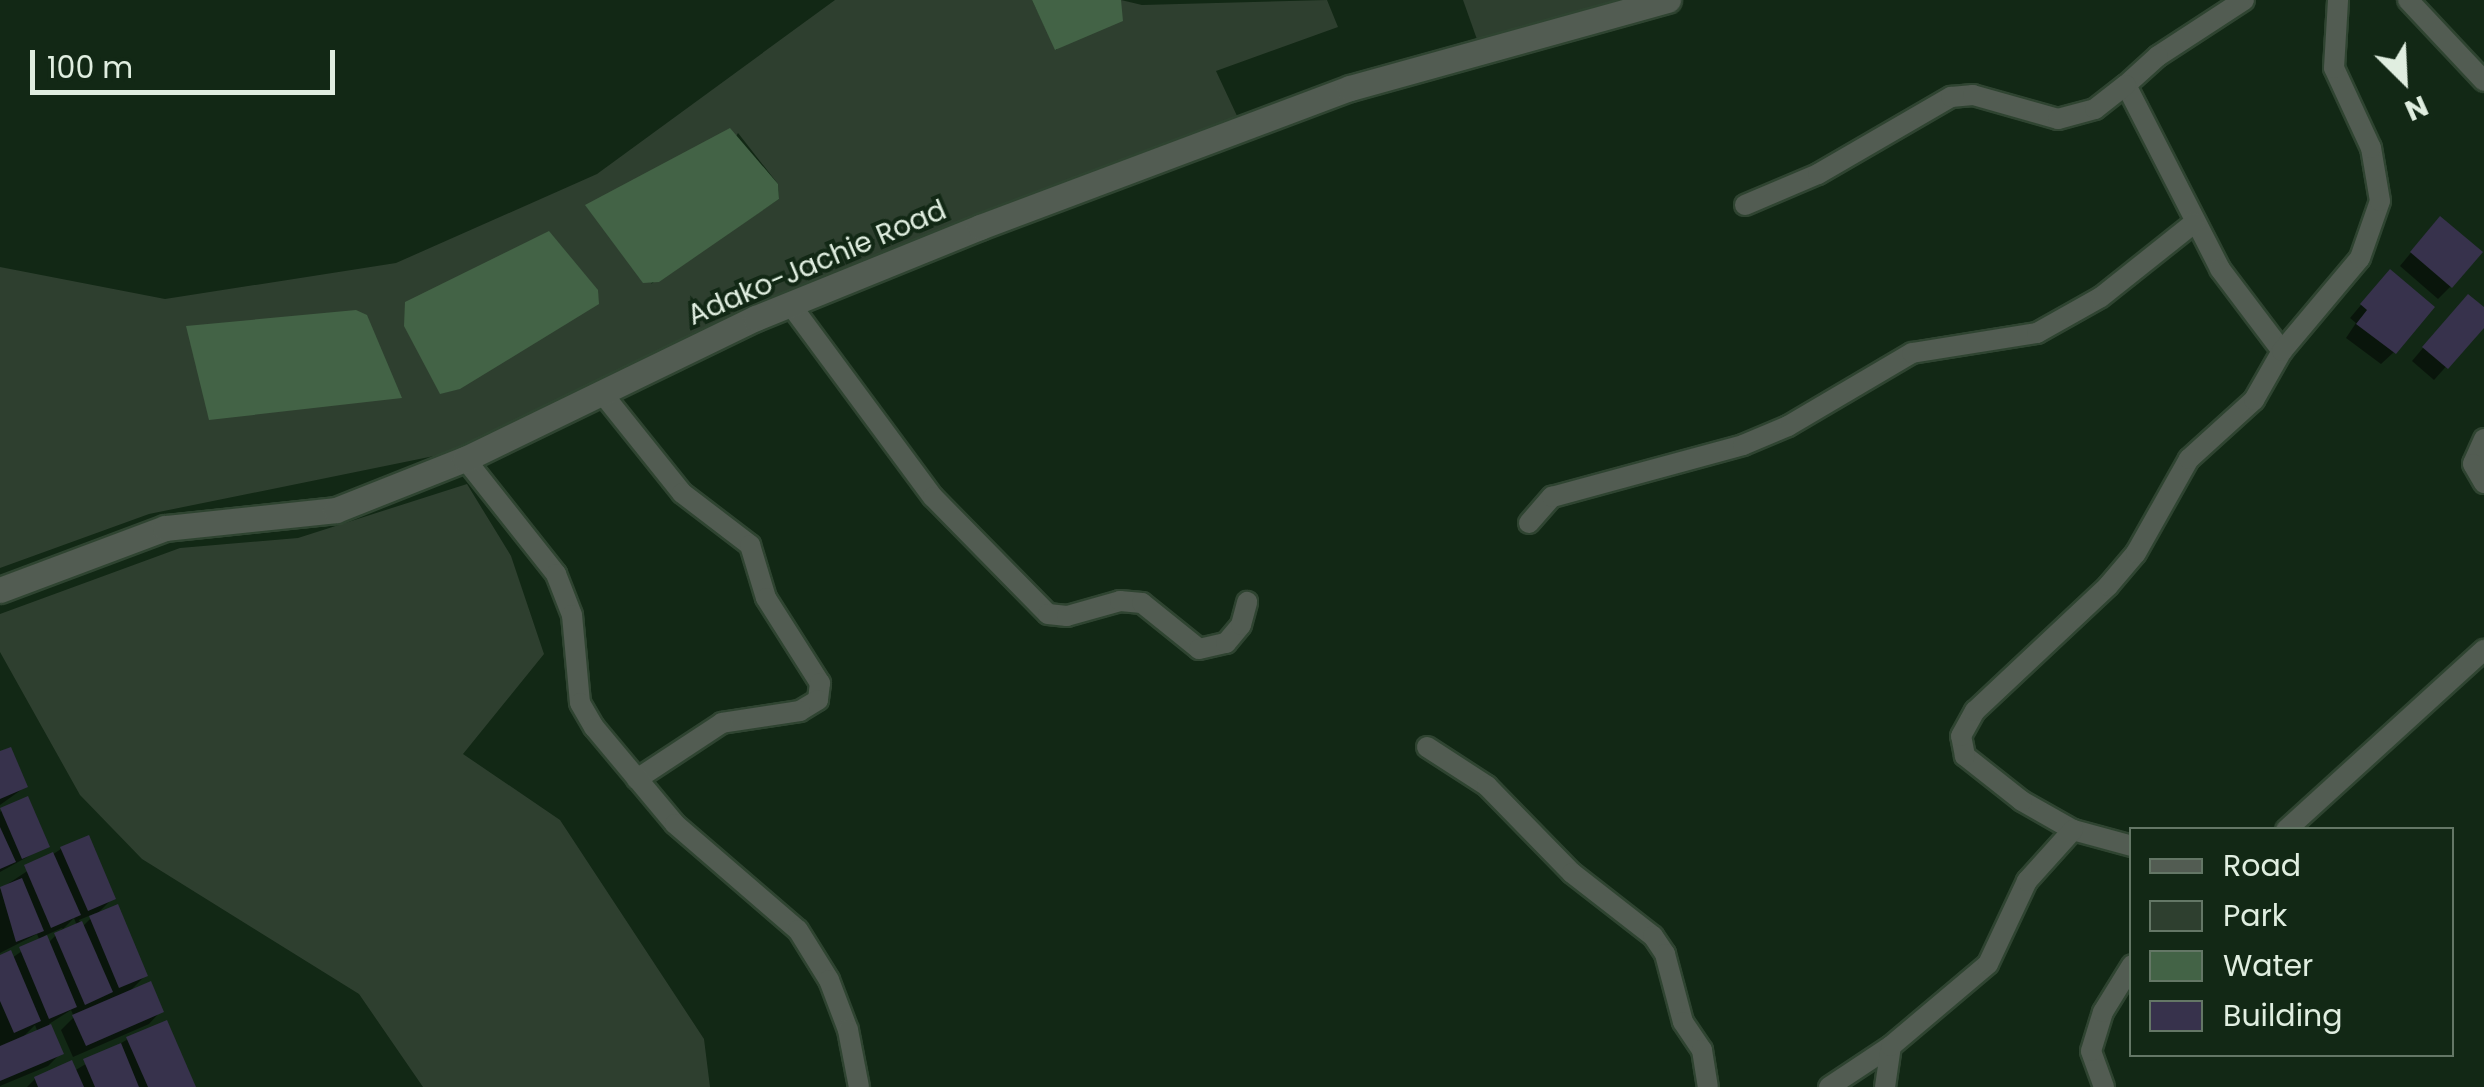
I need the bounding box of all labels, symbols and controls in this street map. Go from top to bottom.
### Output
scale bar [35,30,340,92]
north arrow [2354,30,2454,130]
text: 100 m [47,46,133,89]
text: N [2399,86,2434,130]
street label: Adako-Jachie Road [683,193,951,333]
legend [2129,827,2454,1057]
text: Road [2223,844,2301,887]
text: Park [2223,894,2287,937]
text: Water [2223,944,2313,987]
text: Building [2223,994,2343,1037]

